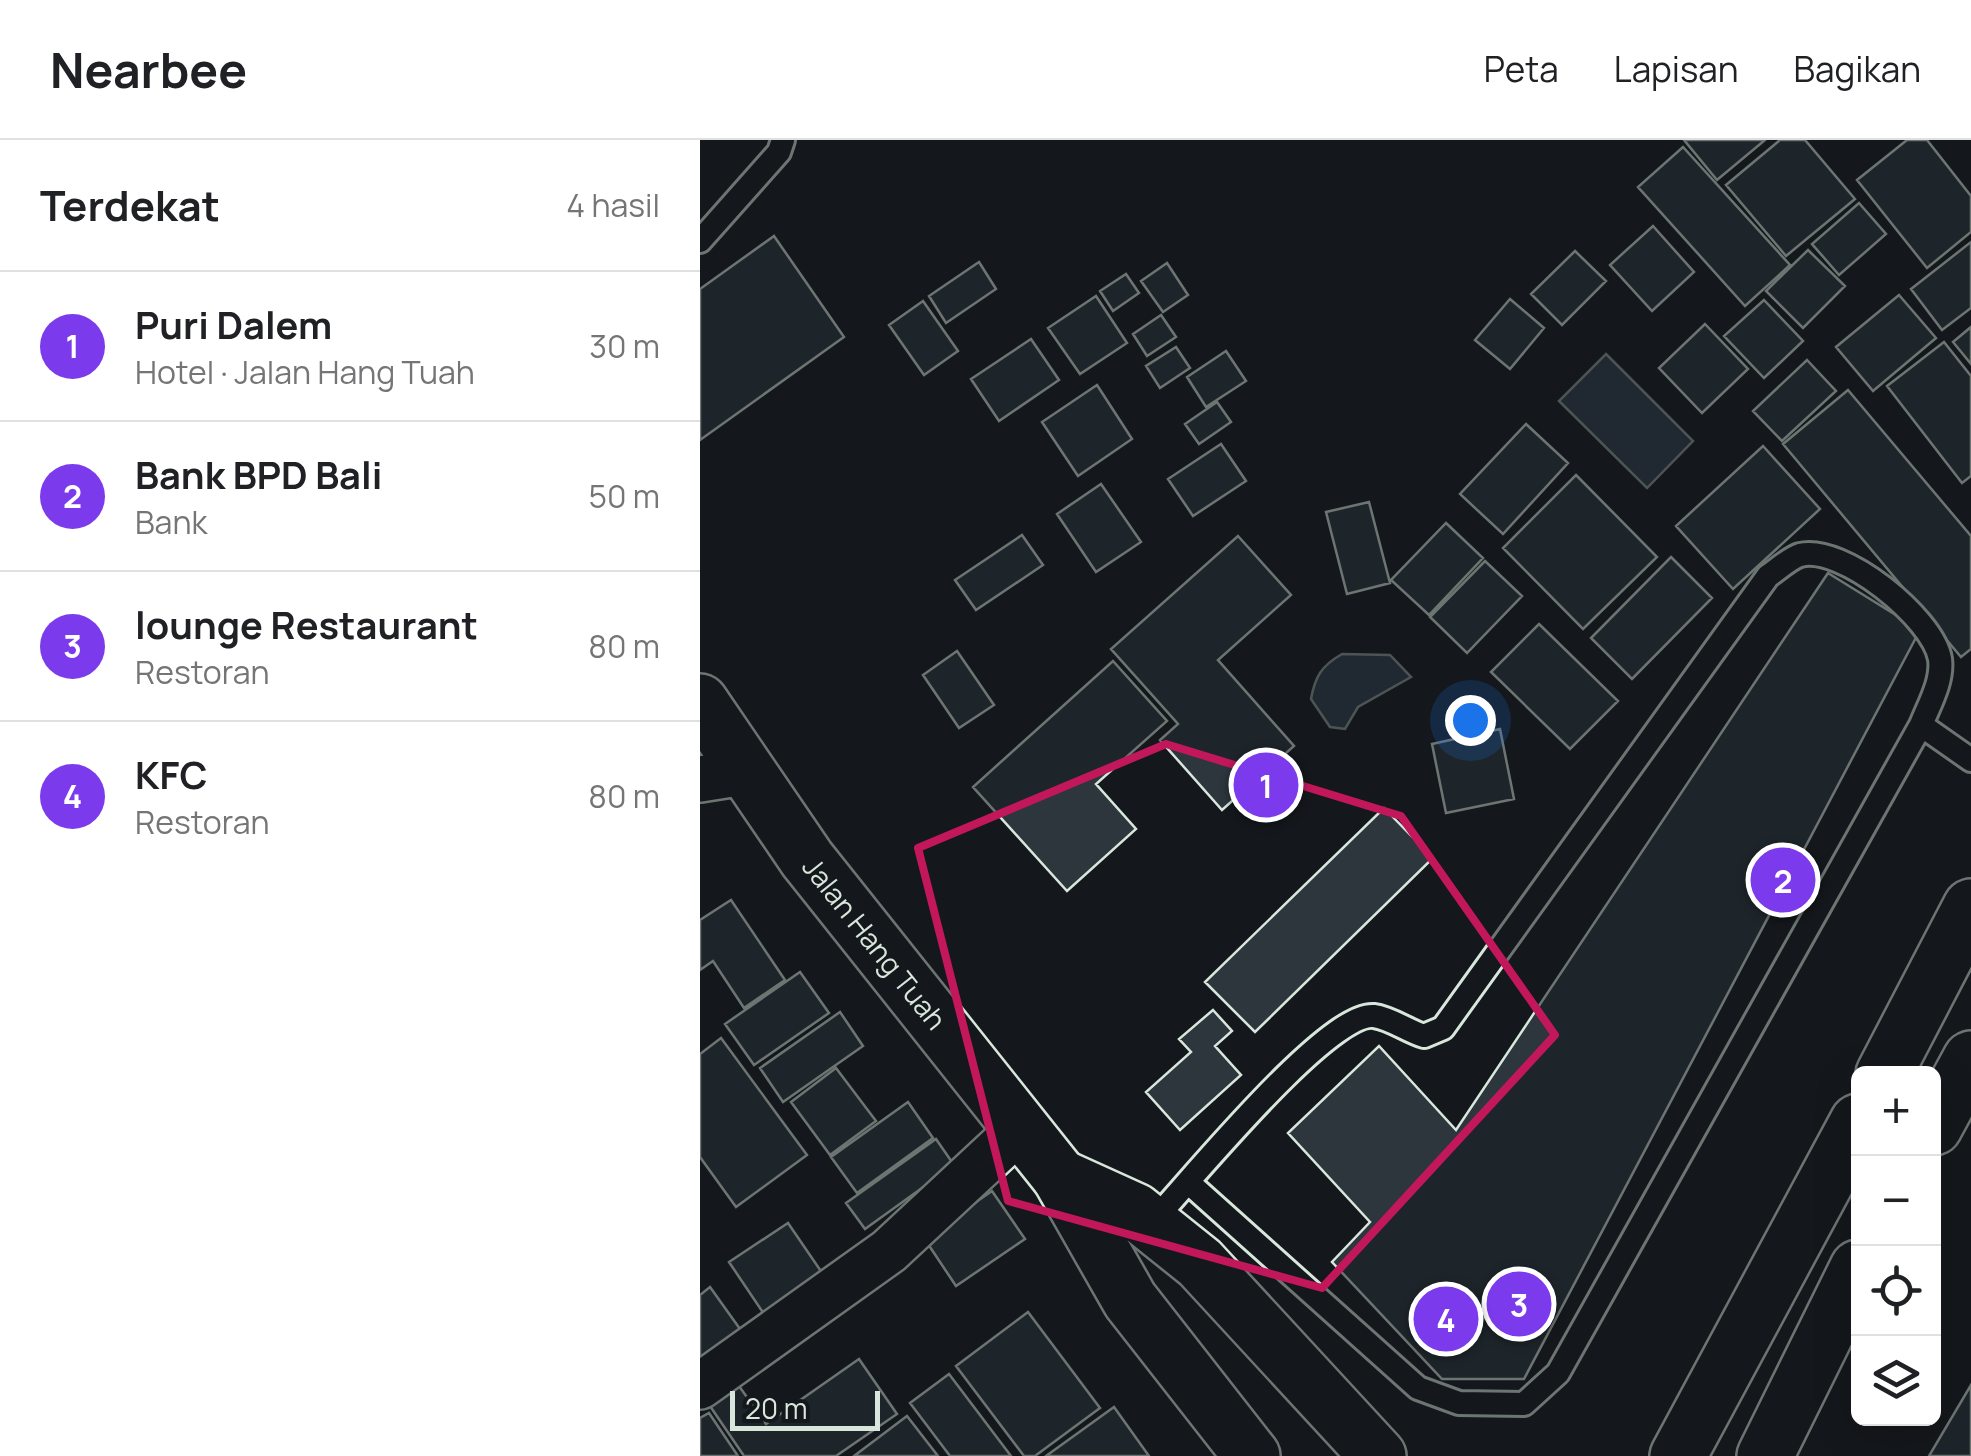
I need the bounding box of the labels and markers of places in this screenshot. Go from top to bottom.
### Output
pin: 1 [1234,748,1298,822]
pin: 2 [1750,842,1816,918]
pin: 3 [1486,1266,1552,1342]
pin: 4 [1414,1282,1478,1356]

